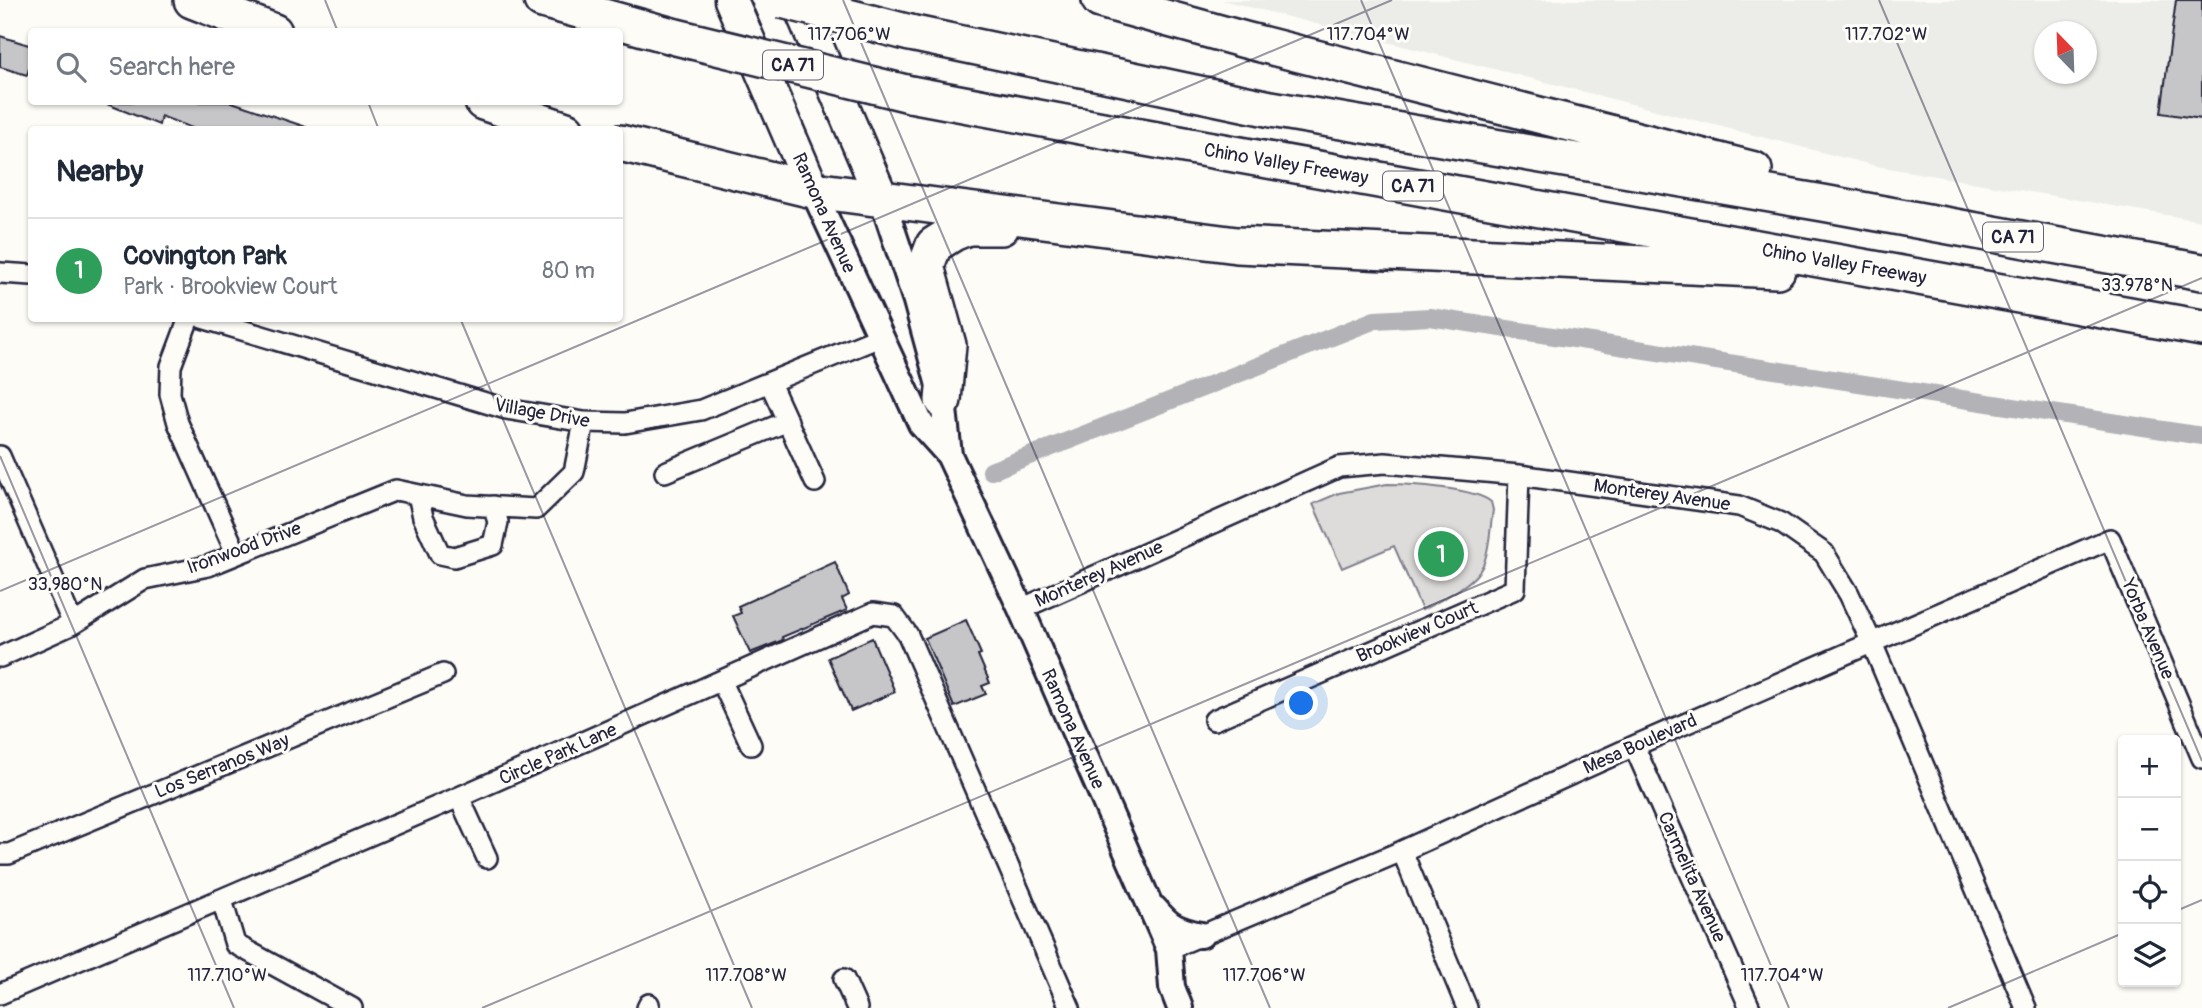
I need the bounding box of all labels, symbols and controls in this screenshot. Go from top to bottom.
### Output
north arrow [2034,21,2097,84]
text: 117.706°W [807,23,891,46]
text: 117.704°W [1326,23,1410,46]
text: 117.702°W [1845,23,1927,46]
search box [28,28,623,105]
icon: search [52,48,90,86]
text: Search here [108,51,235,83]
road number: CA 71 [763,51,823,80]
street label: Chino Valley Freeway [1202,138,1370,190]
street label: Ramona Avenue [787,149,861,277]
text: Nearby [56,153,143,190]
road number: CA 71 [1383,172,1443,201]
road number: CA 71 [1983,222,2043,251]
street label: Chino Valley Freeway [1760,238,1928,290]
text: Covington Park [123,240,287,272]
text: 1 [75,256,84,285]
text: 80 m [542,256,595,285]
text: Park · Brookview Court [123,272,338,301]
text: 33.978°N [2101,274,2173,297]
street label: Village Drive [493,393,592,433]
street label: Monterey Avenue [1592,474,1732,517]
street label: Ironwood Drive [184,516,305,580]
pin: 1 [1418,528,1464,580]
street label: Monterey Avenue [1031,535,1167,613]
text: 33.980°N [28,573,102,596]
street label: Yorba Avenue [2116,574,2180,684]
street label: Brookview Court [1353,595,1482,668]
street label: Ramona Avenue [1036,665,1110,793]
your location [1284,686,1318,720]
street label: Mesa Boulevard [1579,708,1701,780]
street label: Circle Park Lane [496,717,621,791]
street label: Los Serranos Way [151,728,293,804]
map controls [2118,735,2181,987]
button: + [2118,735,2181,798]
button: − [2118,798,2181,861]
street label: Carmelita Avenue [1652,808,1732,947]
button: locate [2118,861,2181,924]
button: layers [2118,924,2181,987]
text: 117.710°W [187,964,267,987]
text: 117.708°W [705,964,787,987]
text: 117.706°W [1222,964,1306,987]
text: 117.704°W [1740,964,1824,987]

